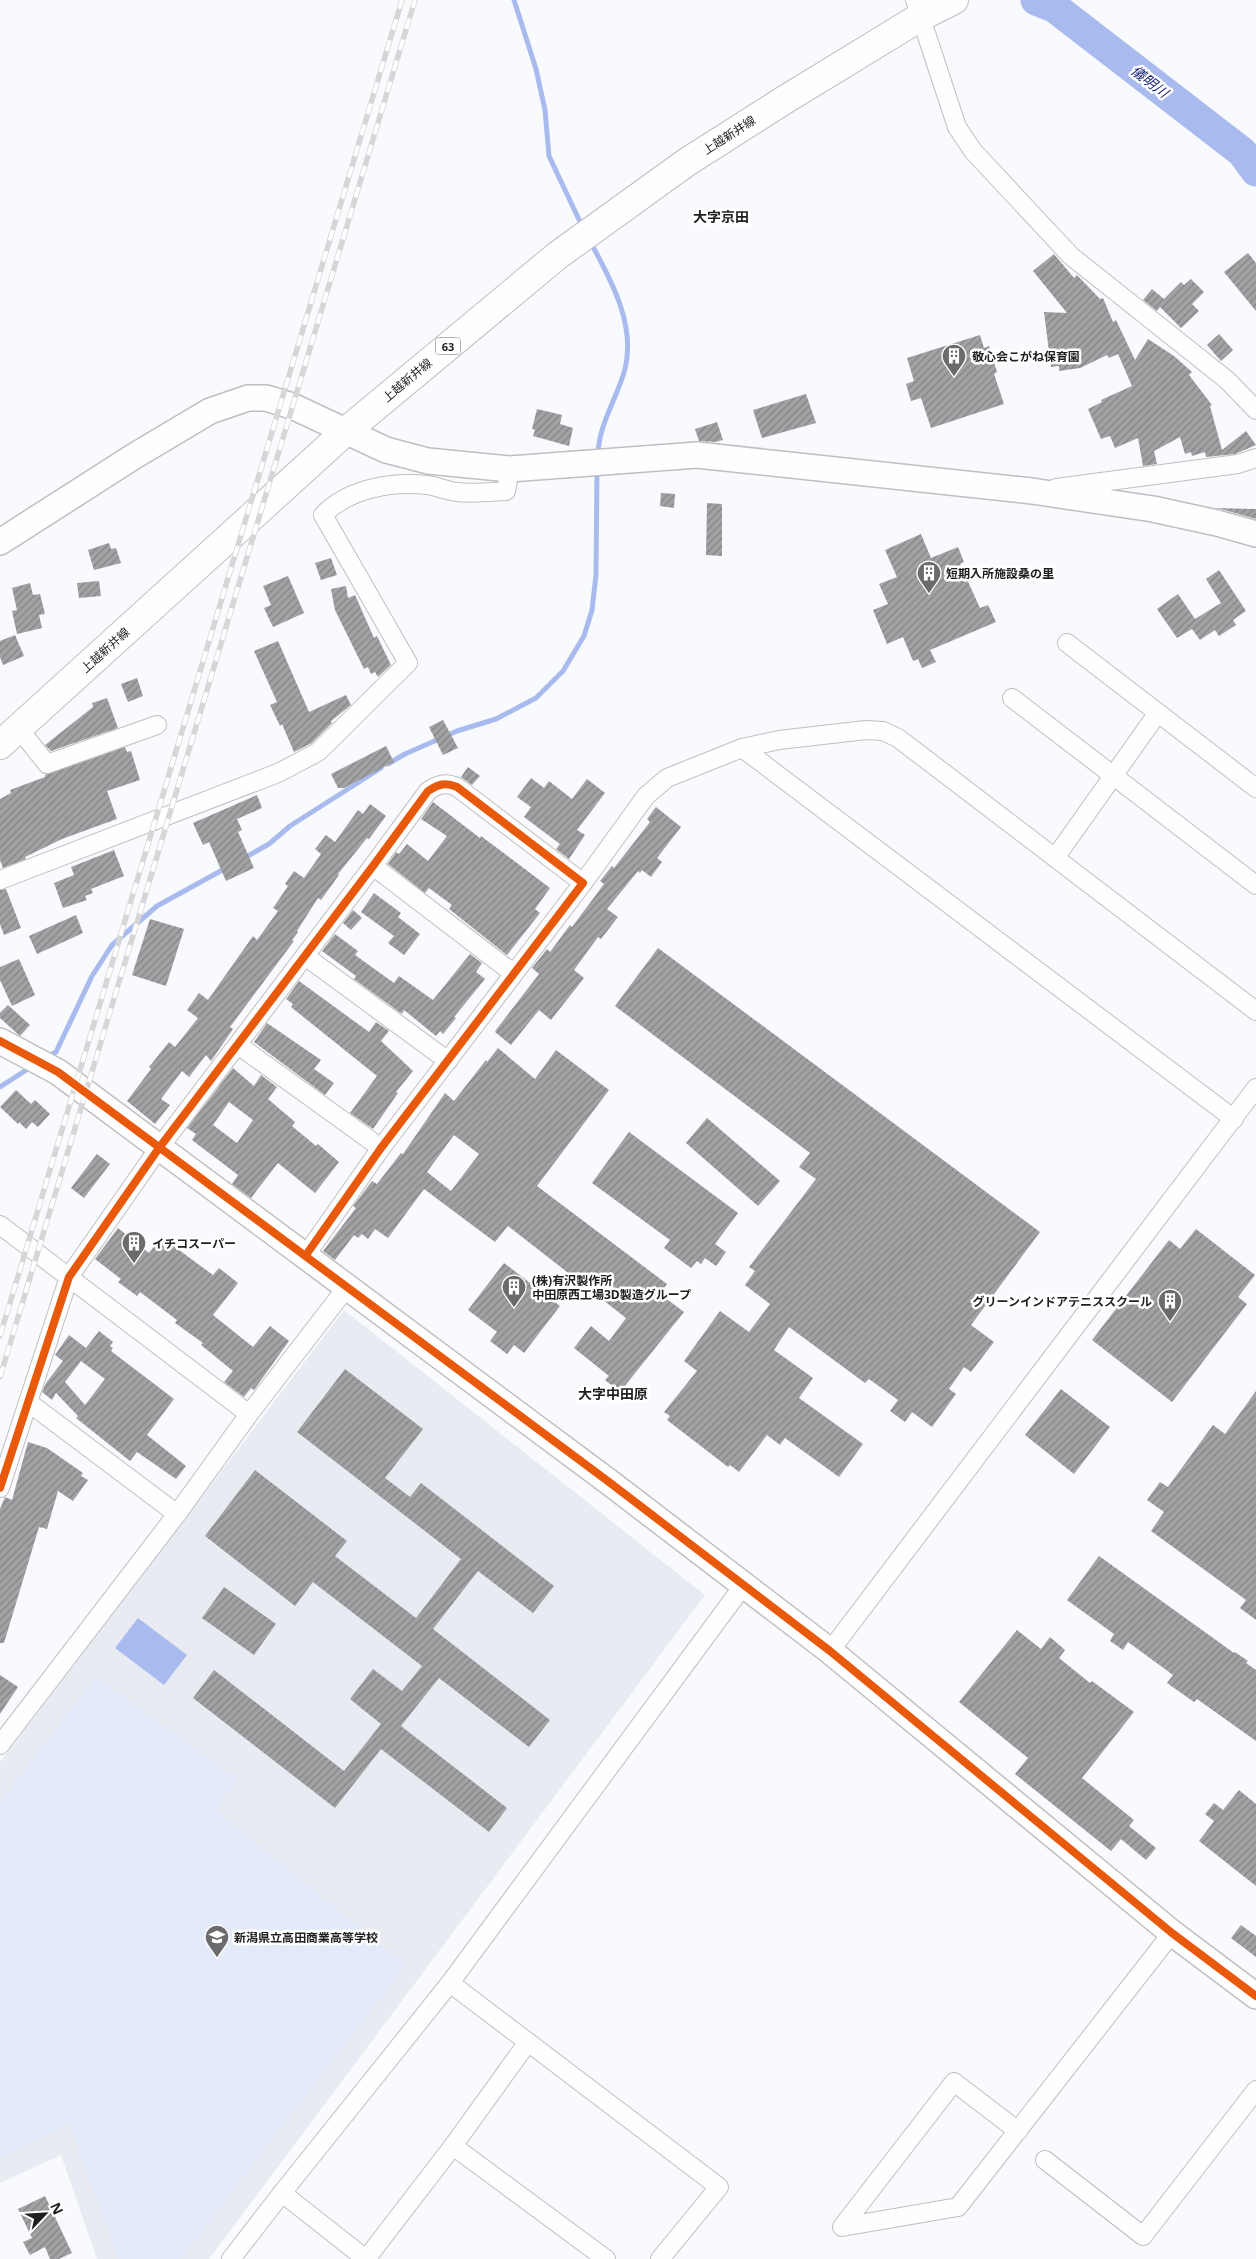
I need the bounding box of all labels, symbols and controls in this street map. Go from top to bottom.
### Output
water label: 儀明川 [1128,61,1174,103]
street label: 上越新井線 [699,112,759,158]
district label: 大字京田 [693,207,749,226]
road number: 63 [436,338,460,354]
building icon: 敬心会こがね保育園 [941,343,967,377]
place label: 敬心会こがね保育園 [972,348,1080,365]
street label: 上越新井線 [379,354,435,406]
building icon: 短期入所施設桑の里 [916,560,942,594]
place label: 短期入所施設桑の里 [946,565,1054,582]
street label: 上越新井線 [77,624,133,676]
building icon: イチコスーパー [121,1230,147,1264]
place label: イチコスーパー [152,1235,236,1252]
place label: (株)有沢製作所 中田原西工場3D製造グループ [532,1272,691,1303]
building icon: (株)有沢製作所 中田原西工場3D製造グループ [501,1274,527,1308]
building icon: グリーンインドアテニススクール [1157,1288,1183,1322]
place label: グリーンインドアテニススクール [973,1293,1152,1310]
district label: 大字中田原 [578,1384,648,1403]
school or university icon: 新潟県立高田商業高等学校 [204,1924,230,1958]
place label: 新潟県立高田商業高等学校 [234,1929,378,1946]
north arrow [20,2189,70,2239]
text: N [46,2199,68,2217]

